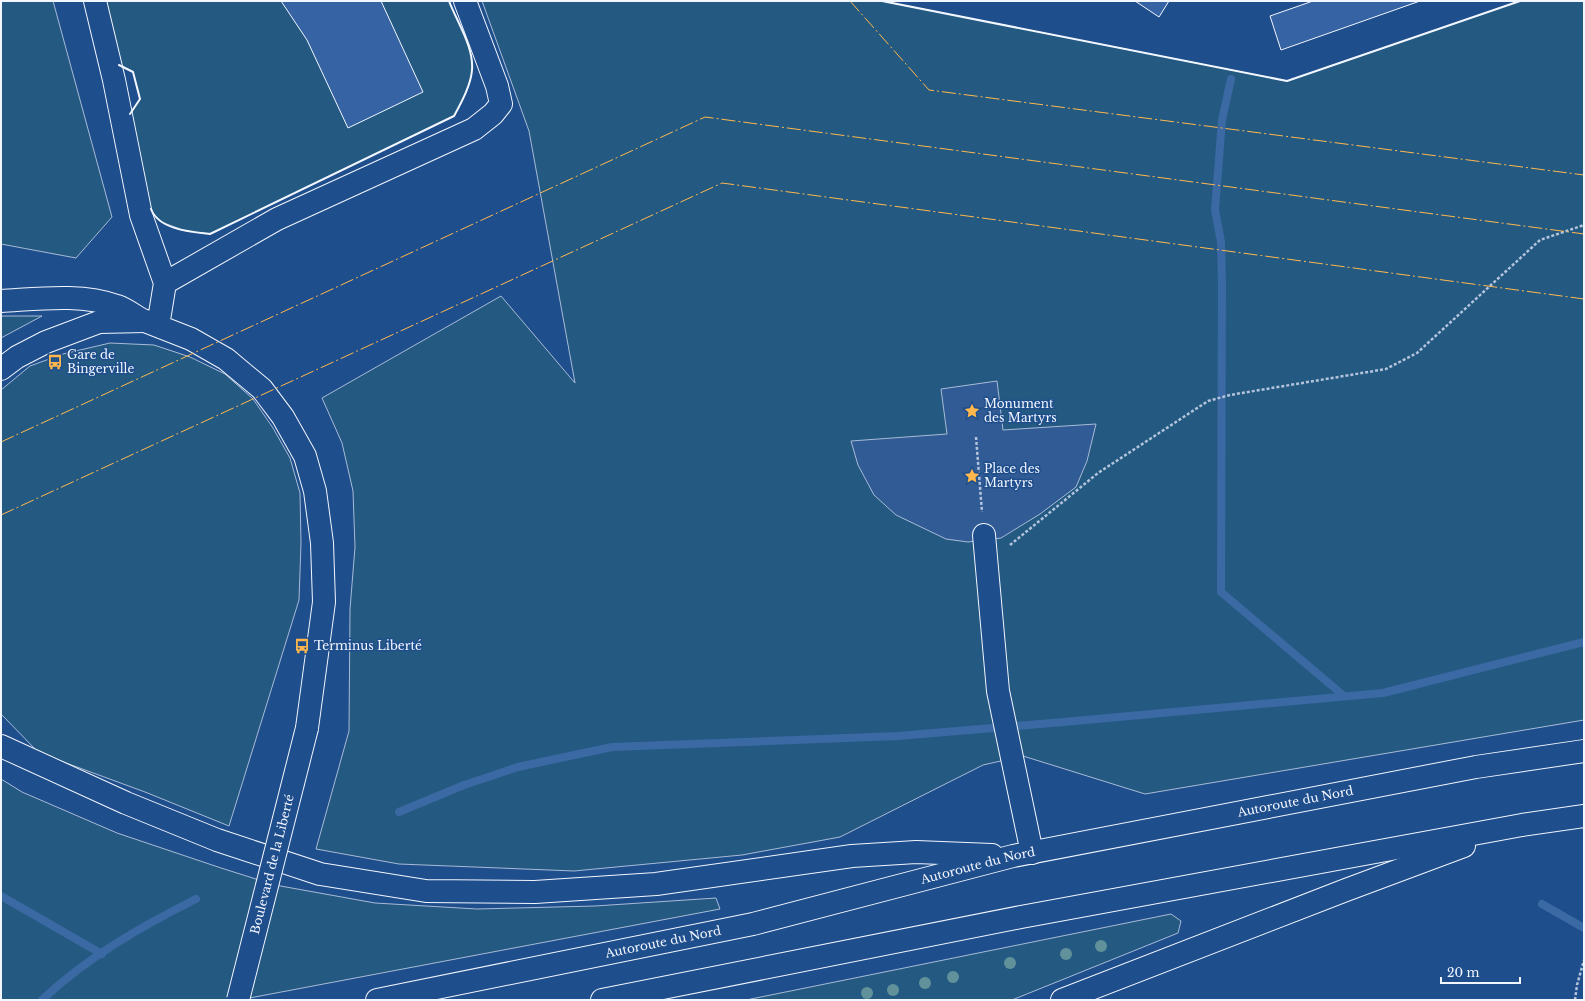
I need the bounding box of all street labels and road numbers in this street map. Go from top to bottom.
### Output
street label: Autoroute du Nord [1235,783,1355,820]
street label: Boulevard de la Liberté [247,792,297,936]
street label: Autoroute du Nord [918,844,1036,887]
street label: Autoroute du Nord [603,923,722,961]

